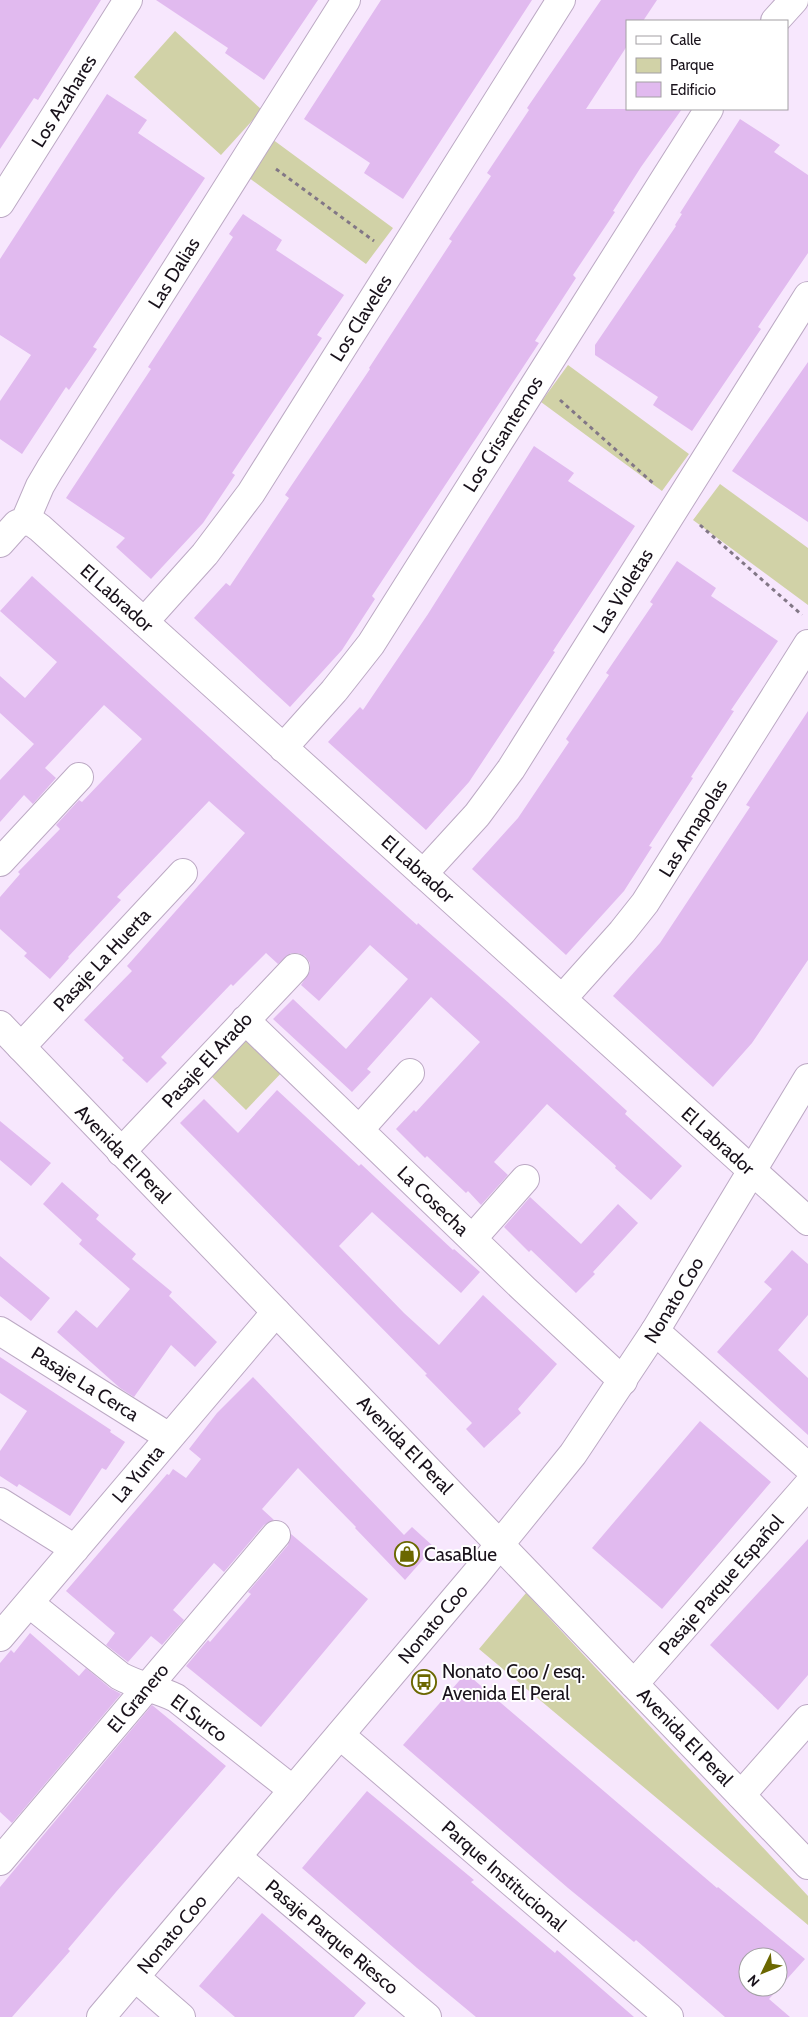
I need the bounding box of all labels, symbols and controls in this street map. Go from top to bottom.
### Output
legend [626,20,788,110]
text: Calle [670,31,701,49]
street label: Los Azahares [27,51,102,151]
text: Parque [670,56,714,74]
text: Edificio [670,81,716,99]
street label: Las Dalias [143,233,205,313]
street label: Los Claveles [325,270,397,366]
street label: Los Crisantemos [458,372,548,496]
street label: Las Violetas [588,544,658,637]
street label: El Labrador [76,559,158,637]
street label: Las Amapolas [654,775,732,881]
street label: El Labrador [377,830,459,908]
street label: Pasaje La Huerta [49,904,155,1016]
street label: Pasaje El Arado [157,1008,257,1112]
street label: Avenida El Peral [70,1100,176,1208]
street label: El Labrador [677,1102,759,1180]
street label: La Cosecha [392,1161,474,1241]
street label: Nonato Coo [639,1253,709,1347]
street label: Pasaje La Cerca [27,1342,143,1426]
street label: Avenida El Peral [352,1391,458,1499]
street label: La Yunta [107,1440,169,1508]
street label: Pasaje Parque Español [654,1510,789,1660]
shop icon: CasaBlue [394,1541,420,1567]
place label: CasaBlue [424,1543,497,1566]
street label: Nonato Coo [393,1580,473,1668]
street label: El Granero [102,1659,174,1737]
place label: Nonato Coo / esq. Avenida El Peral [442,1660,585,1705]
bus stop icon: Nonato Coo / esq. Avenida El Peral [411,1669,437,1695]
street label: Avenida El Peral [632,1683,738,1791]
street label: El Surco [166,1689,232,1747]
street label: Parque Institucional [437,1816,571,1937]
street label: Pasaje Parque Riesco [261,1875,403,1999]
street label: Nonato Coo [132,1890,212,1978]
north arrow [738,1947,788,1997]
text: N [744,1971,763,1991]

